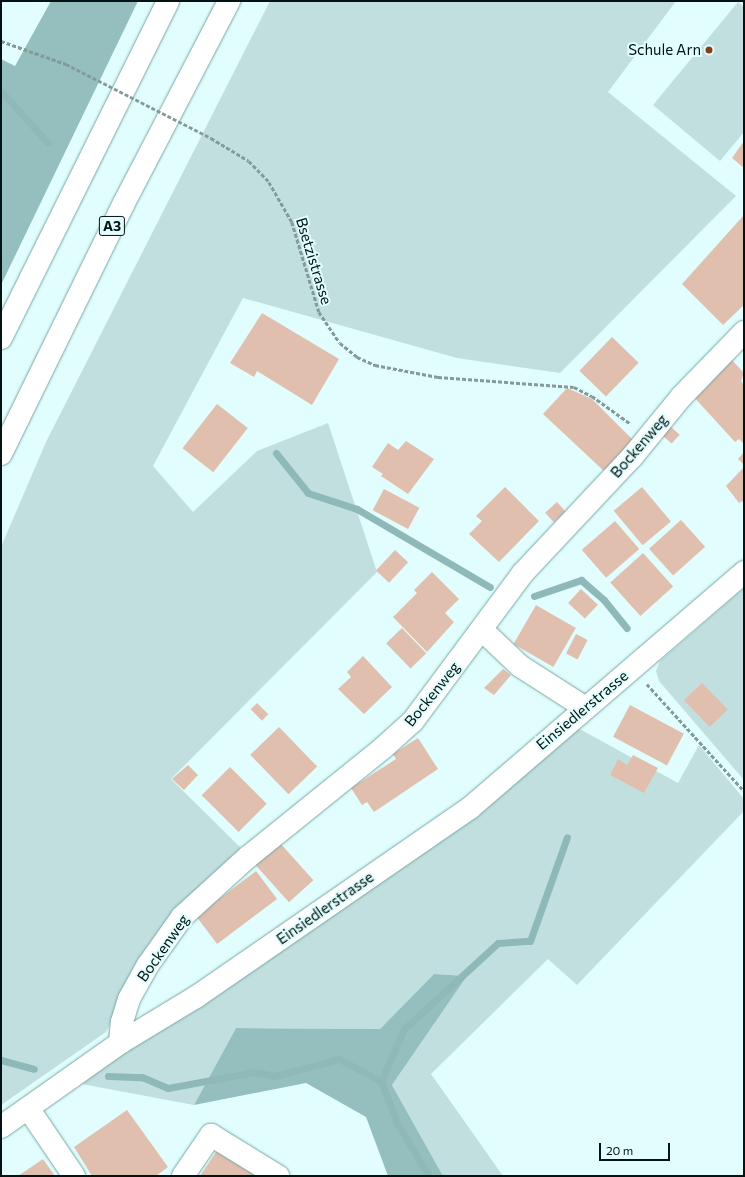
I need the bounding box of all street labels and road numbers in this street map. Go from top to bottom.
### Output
road number: A3 [98,214,126,238]
street label: Bsetzistrasse [292,215,336,307]
street label: Bockenweg [607,411,671,481]
street label: Bockenweg [400,658,464,730]
street label: Einsiedlerstrasse [532,666,632,754]
street label: Einsiedlerstrasse [273,868,377,948]
street label: Bockenweg [133,911,193,985]

